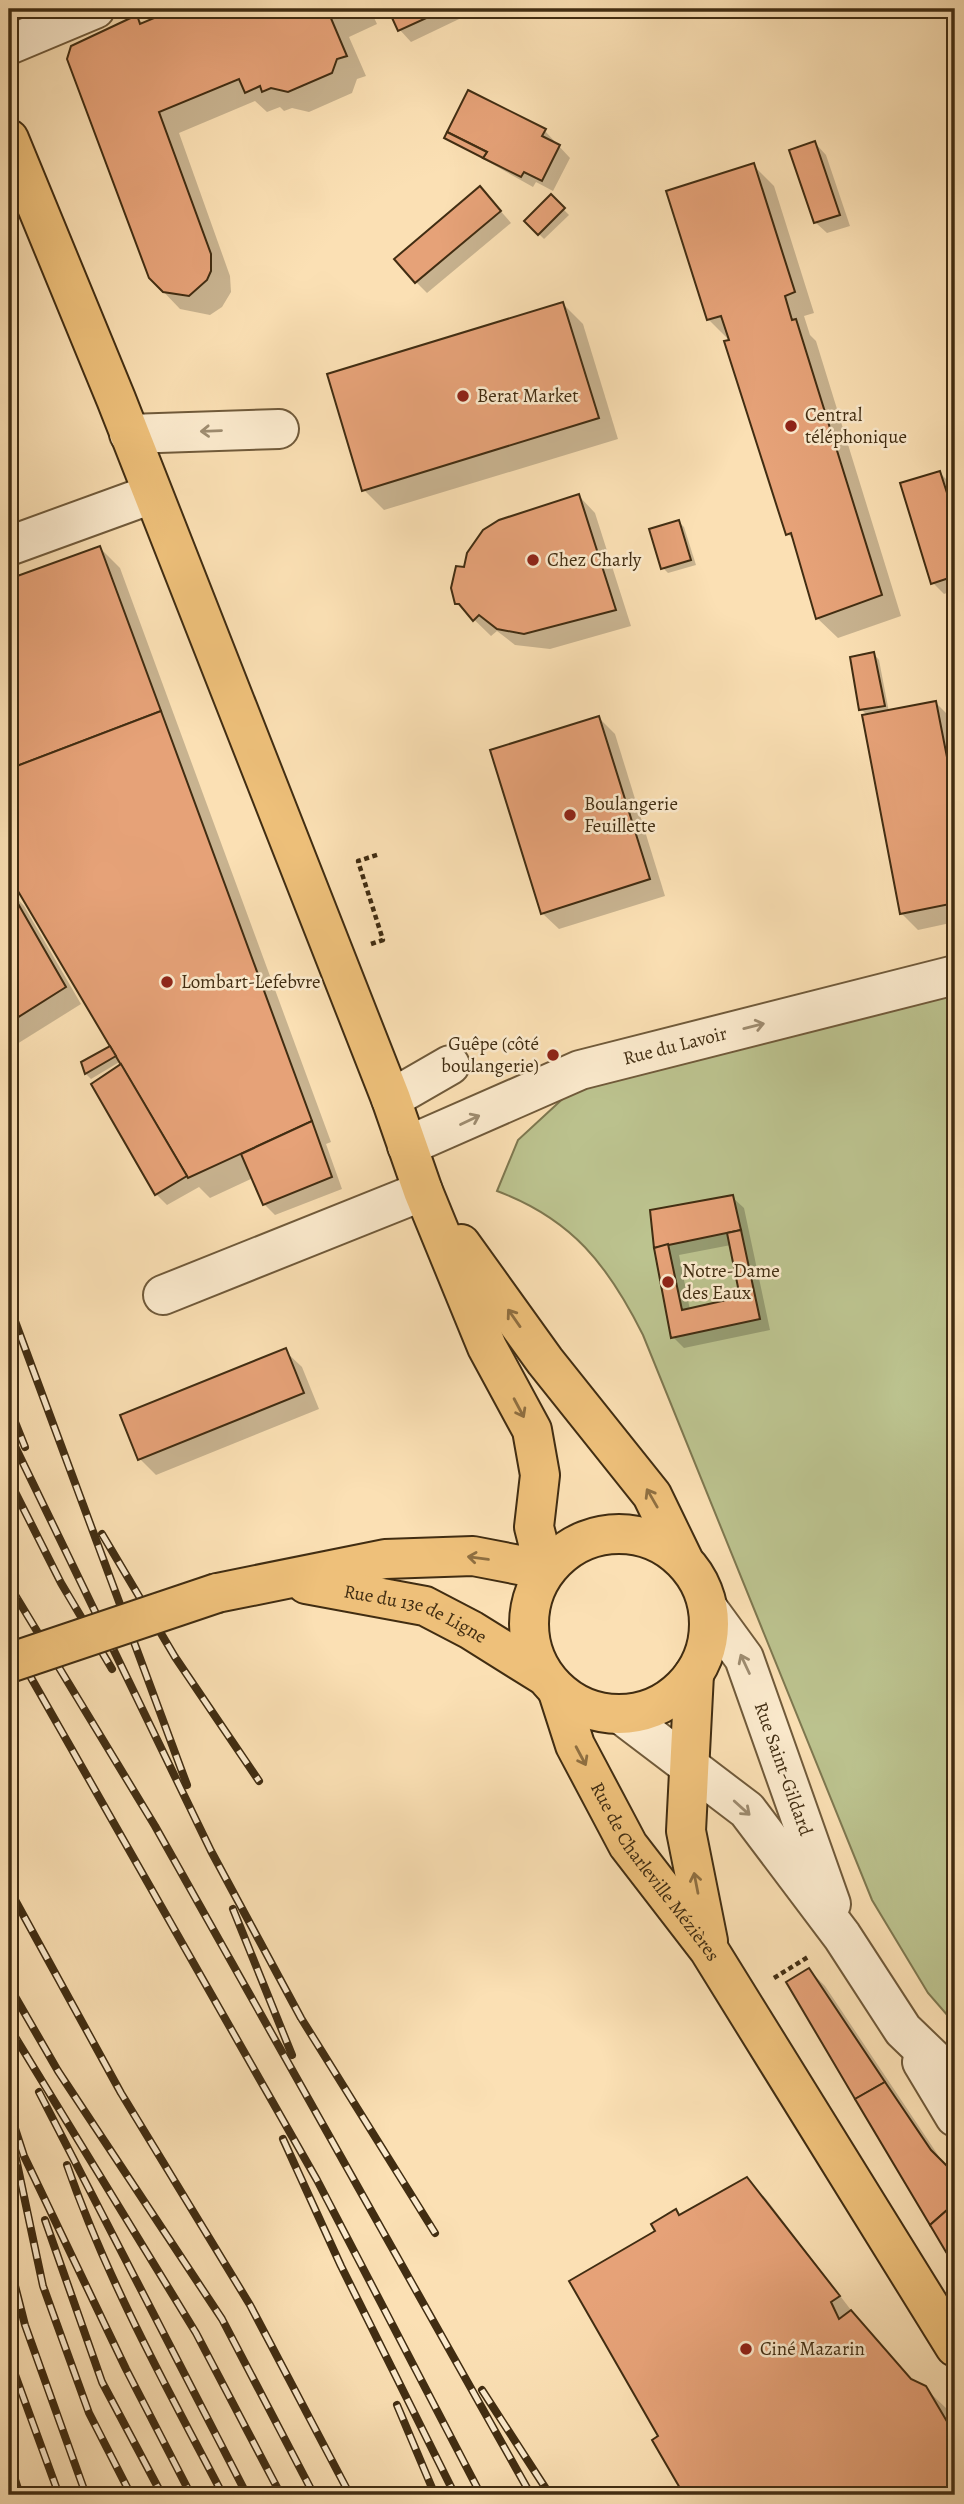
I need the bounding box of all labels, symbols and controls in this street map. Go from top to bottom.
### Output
place label: Berat Market [477,383,579,409]
marker: Berat Market [455,388,471,404]
place label: Central téléphonique [805,402,907,450]
marker: Central téléphonique [783,418,799,434]
one-way arrow [199,425,222,438]
place label: Chez Charly [547,547,642,573]
marker: Chez Charly [525,552,541,568]
place label: Boulangerie Feuillette [584,791,678,839]
marker: Boulangerie Feuillette [562,807,578,823]
place label: Lombart-Lefebvre [181,969,321,995]
marker: Lombart-Lefebvre [159,974,175,990]
one-way arrow [742,1019,765,1032]
street label: Rue du Lavoir [620,1020,730,1072]
place label: Guêpe (côté boulangerie) [441,1031,539,1079]
marker: Guêpe (côté boulangerie) [545,1047,561,1063]
one-way arrow [459,1113,480,1126]
place label: Notre-Dame des Eaux [682,1258,780,1306]
marker: Notre-Dame des Eaux [660,1274,676,1290]
one-way arrow [507,1309,521,1328]
one-way arrow [513,1397,527,1417]
one-way arrow [645,1488,659,1508]
one-way arrow [467,1551,490,1564]
street label: Rue du 13e de Ligne [342,1578,492,1650]
one-way arrow [738,1654,752,1675]
street label: Rue Saint-Gildard [748,1698,819,1840]
one-way arrow [574,1745,588,1766]
street label: Rue de Charleville Mézières [584,1778,726,1966]
one-way arrow [733,1800,751,1816]
one-way arrow [689,1872,703,1895]
place label: Ciné Mazarin [760,2336,865,2362]
marker: Ciné Mazarin [738,2341,754,2357]

